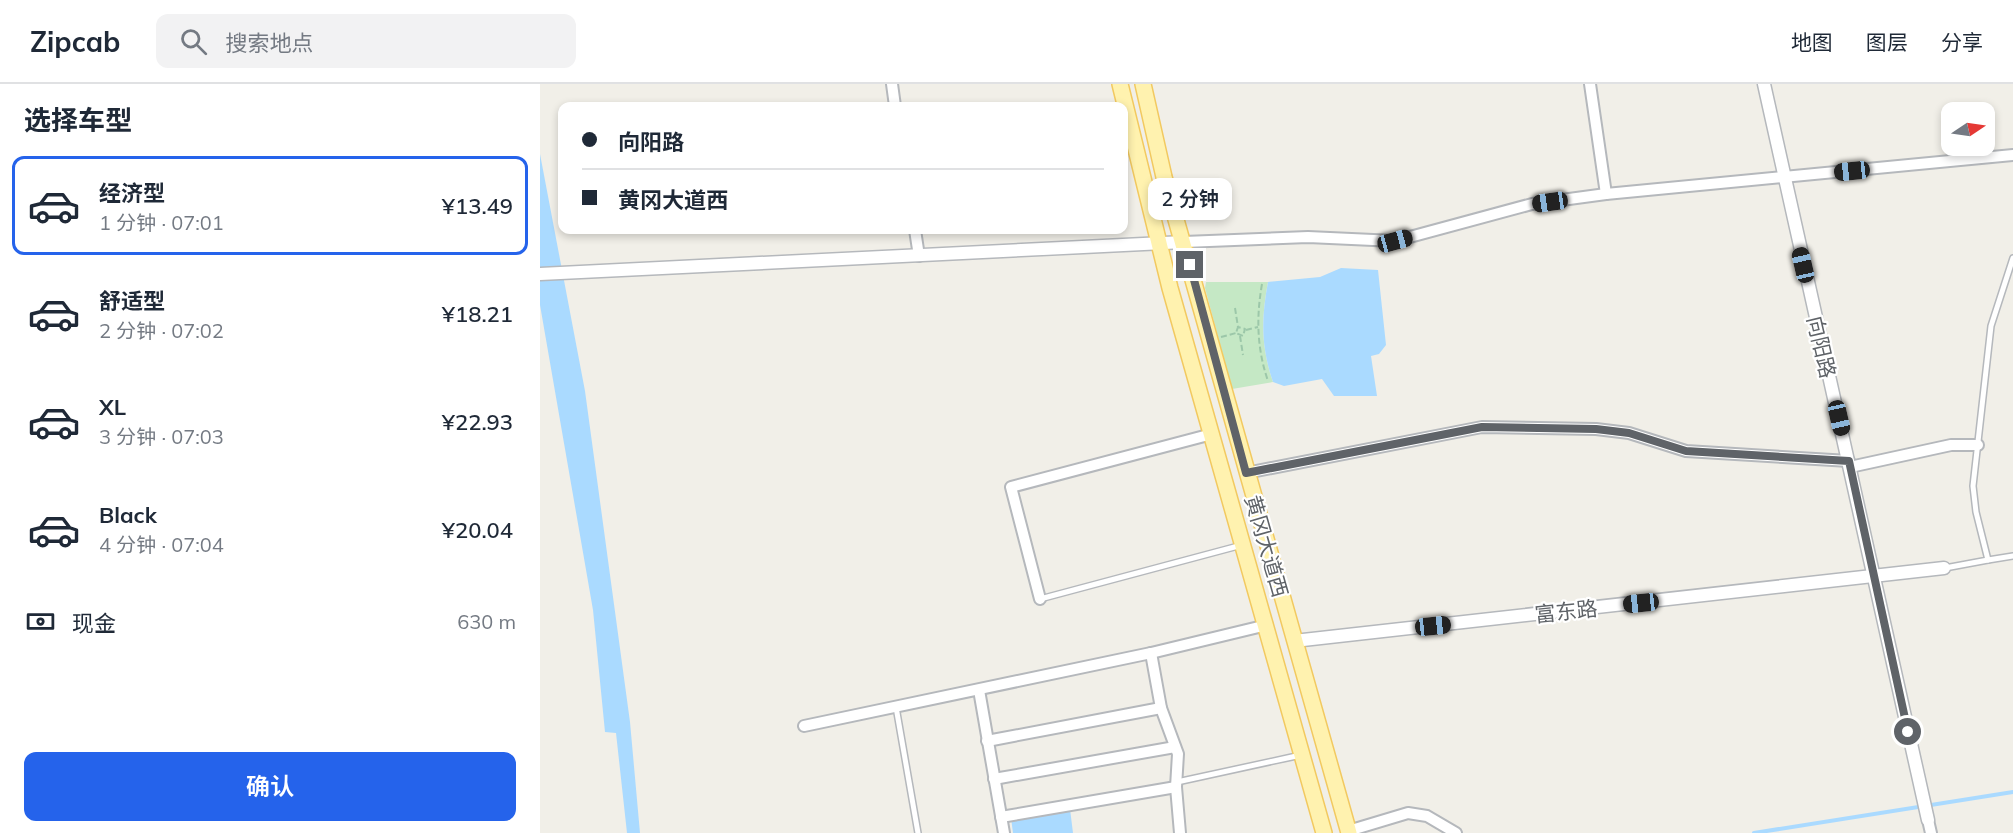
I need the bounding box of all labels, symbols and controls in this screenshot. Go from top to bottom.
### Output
search box [156,14,576,68]
text: Zipcab [30,24,120,59]
icon: search [177,25,210,58]
text: 搜索地点 [225,29,313,57]
text: 地图 [1791,29,1833,55]
text: 图层 [1866,29,1908,55]
text: 分享 [1941,29,1983,55]
north arrow [1941,102,1995,156]
map controls [1941,102,1995,156]
text: 选择车型 [24,103,132,137]
text: 向阳路 [618,128,684,156]
car [1833,160,1871,182]
callout: 2 分钟 [1148,178,1232,220]
icon: car [27,179,81,233]
text: 经济型 [99,179,165,207]
text: 黄冈大道西 [618,186,728,214]
text: 2 分钟 [1161,186,1219,211]
car [1531,191,1569,213]
text: ¥13.49 [442,192,513,220]
text: 1 分钟 · 07:01 [99,210,224,235]
car [1375,228,1415,254]
car [1790,245,1816,285]
route end [1176,251,1203,278]
icon: car [27,287,81,341]
text: 舒适型 [99,287,165,315]
text: ¥18.21 [442,300,513,328]
street label: 向阳路 [1802,313,1842,381]
text: 2 分钟 · 07:02 [99,318,224,343]
text: XL [99,393,126,421]
icon: car [27,395,81,449]
car [1826,398,1852,438]
text: ¥22.93 [442,408,513,436]
text: 3 分钟 · 07:03 [99,424,224,449]
street label: 黄冈大道西 [1240,492,1294,600]
text: Black [99,501,157,529]
icon: car [27,503,81,557]
text: ¥20.04 [442,516,513,544]
text: 4 分钟 · 07:04 [99,532,224,557]
car [1622,592,1660,614]
street label: 富东路 [1533,595,1599,627]
icon: cash [24,605,57,638]
text: 现金 [72,609,116,637]
text: 630 m [457,609,516,634]
car [1414,615,1452,637]
route start [1894,718,1921,745]
button: 确认 [24,752,516,821]

